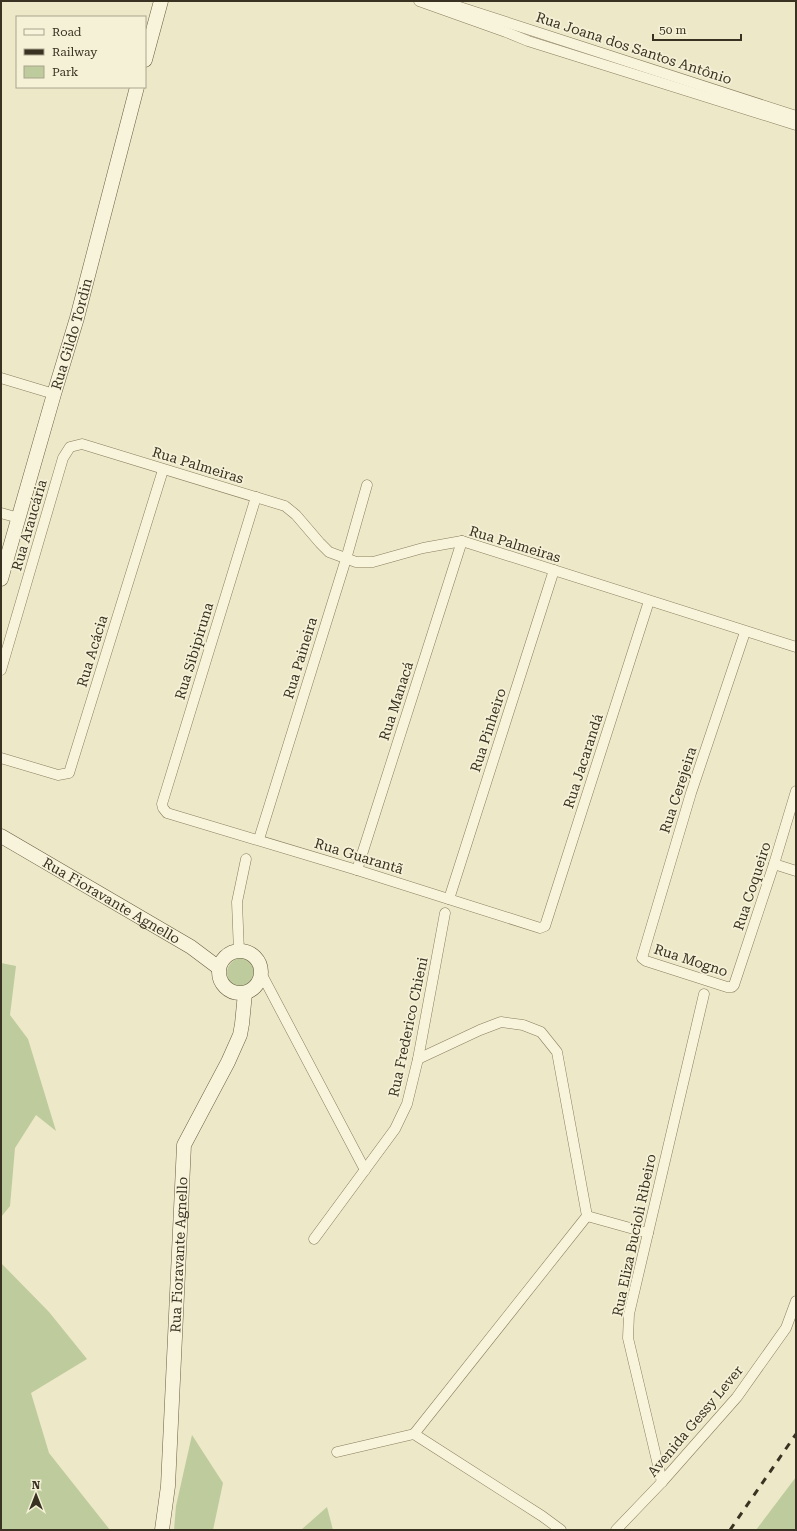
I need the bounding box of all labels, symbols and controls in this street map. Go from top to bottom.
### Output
street label: Rua Joana dos Santos Antônio [534,9,734,87]
legend [16,16,146,88]
scale bar [653,16,741,42]
text: 50 m [659,23,686,37]
text: Road [52,25,82,39]
text: Railway [52,45,98,59]
text: Park [52,65,79,79]
street label: Rua Gildo Tordin [48,276,95,392]
street label: Rua Palmeiras [150,444,246,487]
street label: Rua Araucária [8,477,50,572]
street label: Rua Palmeiras [467,523,563,566]
street label: Rua Sibipiruna [172,600,216,702]
street label: Rua Acácia [73,613,111,689]
street label: Rua Paineira [280,615,320,701]
street label: Rua Manacá [376,659,416,742]
street label: Rua Pinheiro [467,686,509,774]
street label: Rua Jacarandá [560,711,606,810]
street label: Rua Cerejeira [656,744,700,835]
street label: Rua Guarantã [313,835,406,877]
street label: Rua Coqueiro [730,840,774,932]
street label: Rua Fioravante Agnello [40,854,183,947]
street label: Rua Mogno [652,941,730,979]
street label: Rua Frederico Chieni [385,955,431,1098]
street label: Rua Eliza Bucioli Ribeiro [609,1152,659,1318]
street label: Rua Fioravante Agnello [167,1176,191,1333]
street label: Avenida Gessy Lever [644,1362,746,1480]
north arrow [16,1475,56,1515]
text: N [32,1479,41,1492]

